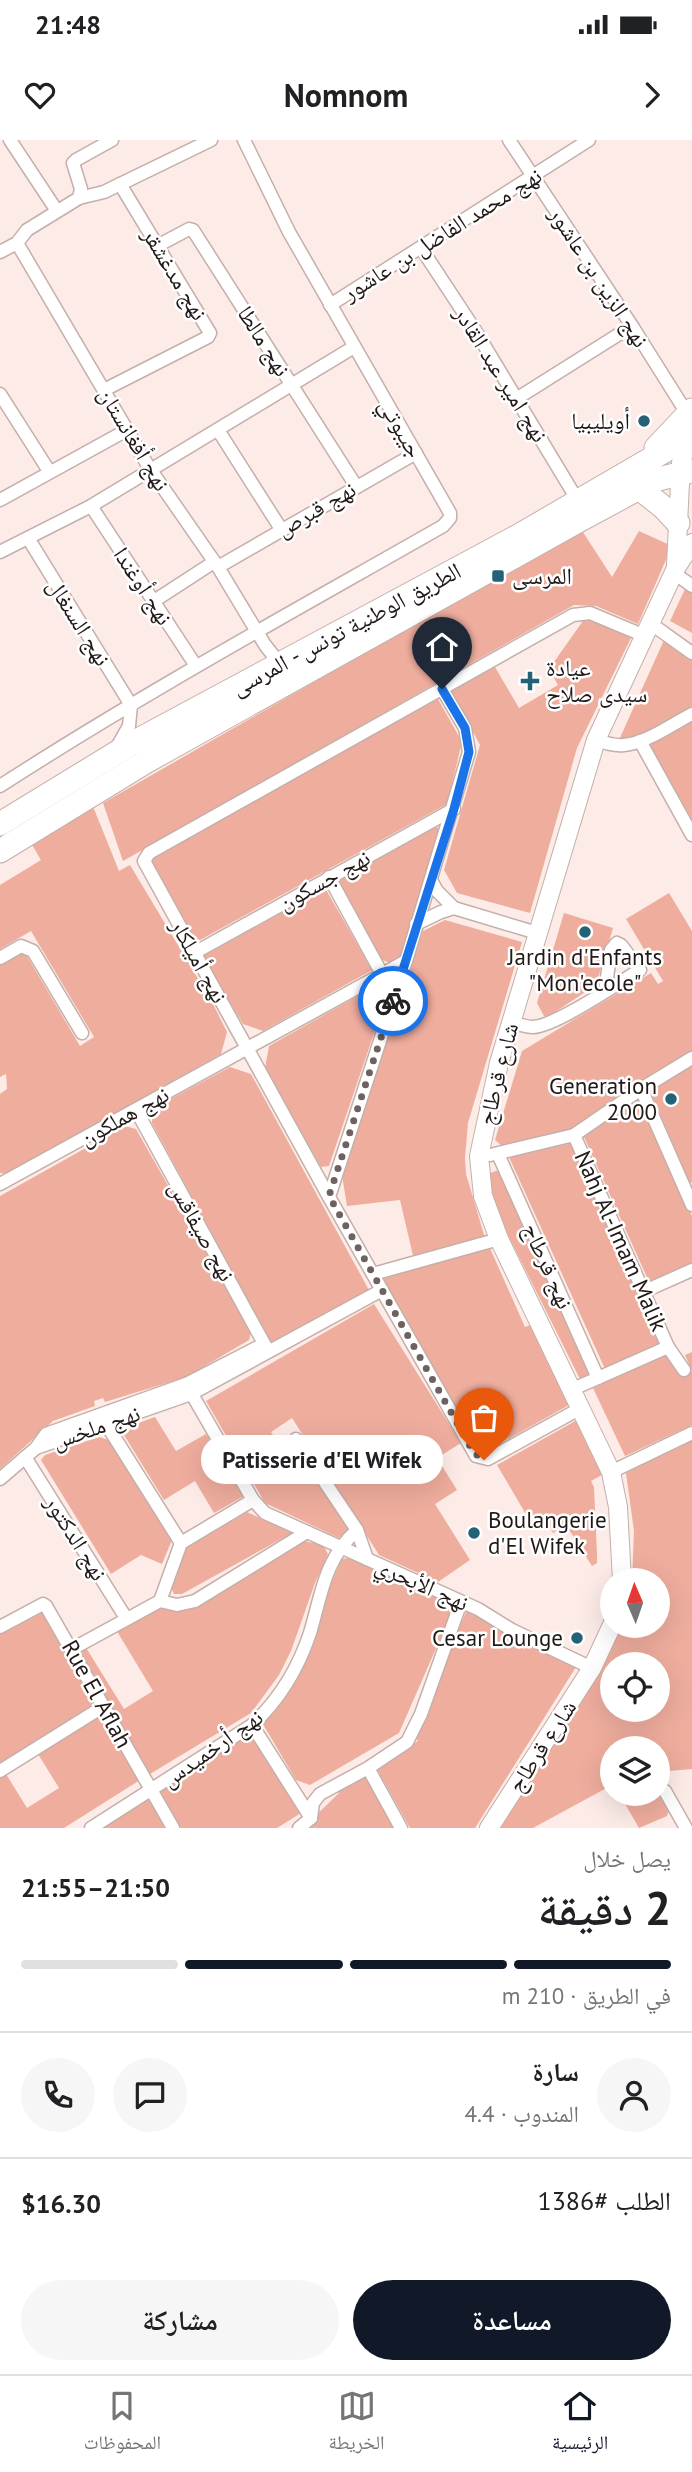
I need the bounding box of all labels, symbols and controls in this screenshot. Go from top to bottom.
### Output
text: 21:48 [35,8,101,41]
text: Nomnom [284,74,408,116]
icon: heart [21,76,59,114]
icon: forward [633,76,671,114]
street label: نهج محمد الفاضل بن عاشور [336,160,547,308]
street label: نهج الزين بن عاشور [542,200,656,353]
street label: نهج مدغشقر [135,221,214,326]
street label: نهج امير عبد القادر [447,299,555,448]
street label: نهج مالطا [231,300,297,382]
street label: نهج أفغانستان [91,381,177,497]
street label: جيبوتي [369,393,430,465]
place label: أويليبيا [571,406,630,435]
marker: أويليبيا [636,413,652,429]
street label: نهج قبرص [271,474,361,544]
street label: نهج أوغندا [107,541,179,631]
street label: الطريق الوطنية تونس - المرسى [226,556,466,701]
place label: المرسى [512,561,572,590]
marker: المرسى [490,568,506,584]
street label: نهج السنغال [40,573,118,671]
pin [412,617,472,689]
icon: home [423,628,461,666]
place label: عيادة سيدى صلاح [546,653,647,709]
marker: عيادة سيدى صلاح [520,671,540,691]
street label: نهج جسكون [272,842,376,918]
street label: نهج أميلكار [163,913,234,1008]
marker: Jardin d'Enfants "Mon'ecole" [577,924,593,940]
place label: Jardin d'Enfants "Mon'ecole" [507,942,662,997]
courier [358,966,428,1036]
icon: bike [374,982,412,1020]
street label: شارع قرطاج [471,1020,525,1128]
place label: Generation 2000 [549,1071,657,1126]
street label: نهج هملكون [74,1079,174,1153]
marker: Generation 2000 [663,1091,679,1107]
street label: Nahj Al-Imam Malik [569,1146,674,1336]
street label: نهج صيفاقس [162,1175,242,1287]
street label: نهج قرطاج [516,1218,580,1314]
pin [454,1388,514,1460]
street label: نهج ملخس [48,1398,144,1456]
icon: bag [465,1399,503,1437]
callout: Patisserie d'El Wifek [200,1436,442,1484]
text: Patisserie d'El Wifek [222,1445,422,1474]
street label: نهج الدكتور [38,1489,114,1586]
place label: Boulangerie d'El Wifek [488,1505,607,1560]
marker: Boulangerie d'El Wifek [466,1525,482,1541]
street label: نهج الأبحري [369,1550,473,1621]
north arrow [600,1568,670,1638]
map controls [600,1568,670,1806]
place label: Cesar Lounge [432,1623,563,1652]
marker: Cesar Lounge [569,1630,585,1646]
street label: Rue El Aflah [56,1635,139,1753]
button: locate [600,1652,670,1722]
street label: شارع قرطاج [501,1694,583,1798]
street label: نهج أرخميدس [155,1702,269,1794]
button: layers [600,1736,670,1806]
text: يصل خلال [583,1844,671,1873]
text: 21:50–21:55 [21,1871,170,1904]
text: 2 دقيقة [538,1878,671,1938]
text: في الطريق · 210 m [502,1981,671,2010]
text: سارة [532,2055,579,2088]
button: phone [21,2058,95,2132]
button: chat [113,2058,187,2132]
button: person [597,2058,671,2132]
text: المندوب · 4.4 [465,2099,579,2128]
text: الطلب #1386 [538,2184,671,2217]
text: $16.30 [21,2187,101,2220]
button: مشاركة [21,2280,339,2360]
button: مساعدة [353,2280,671,2360]
tab: المحفوظات [84,2387,161,2461]
tab: الخريطة [329,2387,384,2461]
tab: الرئيسية [552,2387,608,2461]

